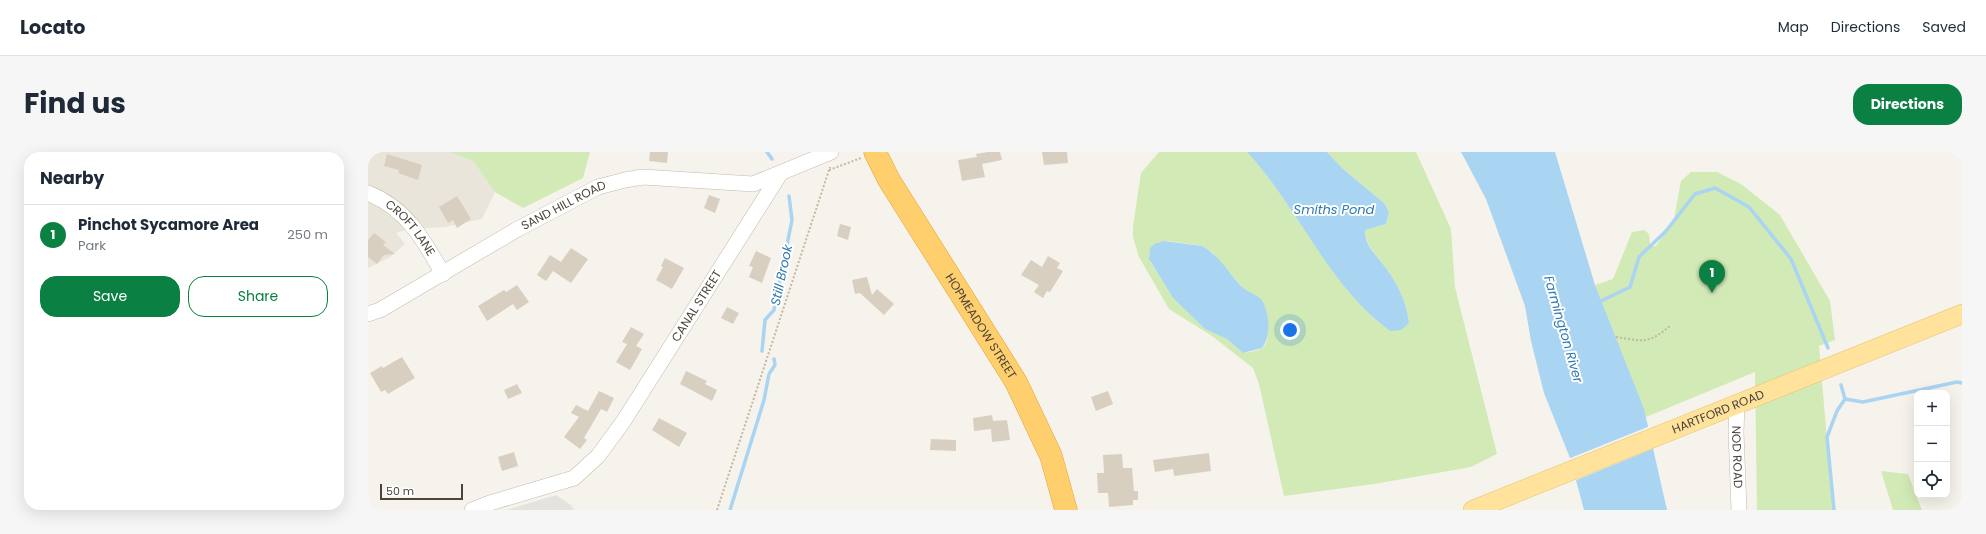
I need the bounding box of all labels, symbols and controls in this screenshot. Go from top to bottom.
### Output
text: Locato [20,14,85,41]
text: Map [1778,17,1809,37]
text: Directions [1831,17,1900,37]
text: Saved [1922,17,1966,37]
text: Find us [24,84,126,123]
button: Directions [1853,84,1962,125]
text: Nearby [40,166,104,190]
street label: SAND HILL ROAD [518,176,607,234]
street label: CROFT LANE [382,195,440,259]
water label: Smiths Pond [1294,200,1375,219]
text: Pinchot Sycamore Area [78,214,259,235]
text: 1 [51,225,55,244]
text: 250 m [287,225,328,244]
text: Park [78,236,106,255]
water label: Still Brook [766,242,797,307]
pin: 1 [1699,260,1725,293]
street label: CANAL STREET [667,266,725,345]
street label: HOPMEADOW STREET [942,270,1021,382]
water label: Farmington River [1539,273,1588,386]
button: Save [40,276,180,317]
button: Share [188,276,328,317]
your location [1280,320,1300,340]
street label: HARTFORD ROAD [1669,385,1767,437]
map controls [1914,390,1950,498]
button: + [1914,390,1950,426]
street label: NOD ROAD [1728,425,1747,489]
button: − [1914,426,1950,462]
button: locate [1914,462,1950,498]
scale bar [380,482,463,501]
text: 50 m [386,483,414,499]

